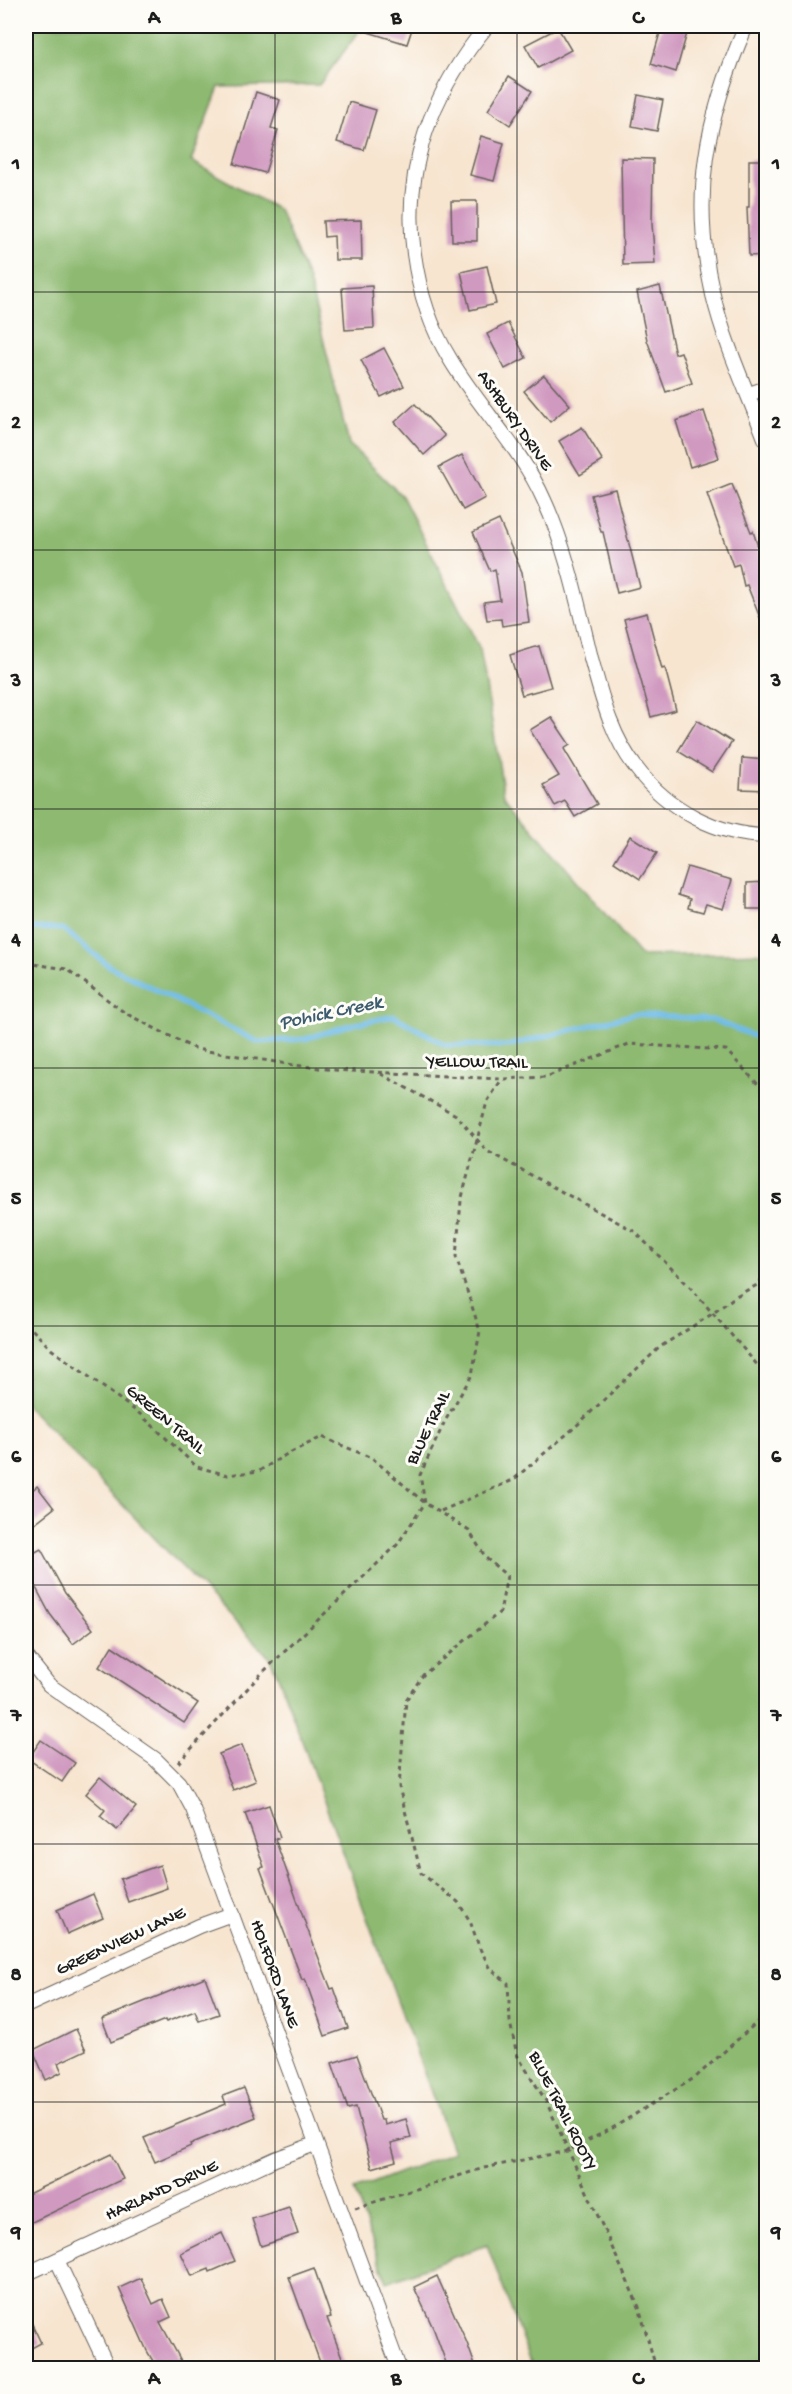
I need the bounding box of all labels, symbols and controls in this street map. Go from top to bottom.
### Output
text: A [147,8,162,31]
text: B [390,8,402,31]
text: C [632,8,646,31]
text: 1 [11,154,20,177]
text: 1 [771,154,780,177]
street label: ASHBURY DRIVE [472,367,557,476]
text: 2 [11,413,21,436]
text: 2 [771,413,781,436]
text: 3 [10,671,21,694]
text: 3 [770,671,781,694]
text: 4 [10,930,21,953]
text: 4 [770,930,781,953]
water label: Pohick Creek [278,991,386,1036]
street label: YELLOW TRAIL [424,1052,529,1074]
text: 5 [11,1189,22,1212]
text: 5 [771,1189,782,1212]
street label: GREEN TRAIL [121,1381,210,1460]
street label: BLUE TRAIL [402,1386,456,1469]
text: 6 [11,1447,22,1470]
text: 6 [771,1447,782,1470]
text: 7 [10,1706,23,1729]
text: 7 [770,1706,783,1729]
street label: GREENVIEW LANE [53,1903,190,1981]
street label: HOLFORD LANE [245,1917,304,2032]
text: 8 [11,1965,22,1988]
text: 8 [771,1965,782,1988]
street label: BLUE TRAIL ROOTY [523,2047,601,2174]
street label: HARLAND DRIVE [102,2155,222,2226]
text: 9 [10,2223,21,2246]
text: 9 [770,2223,781,2246]
text: A [147,2369,162,2392]
text: B [390,2369,402,2392]
text: C [632,2369,646,2392]

